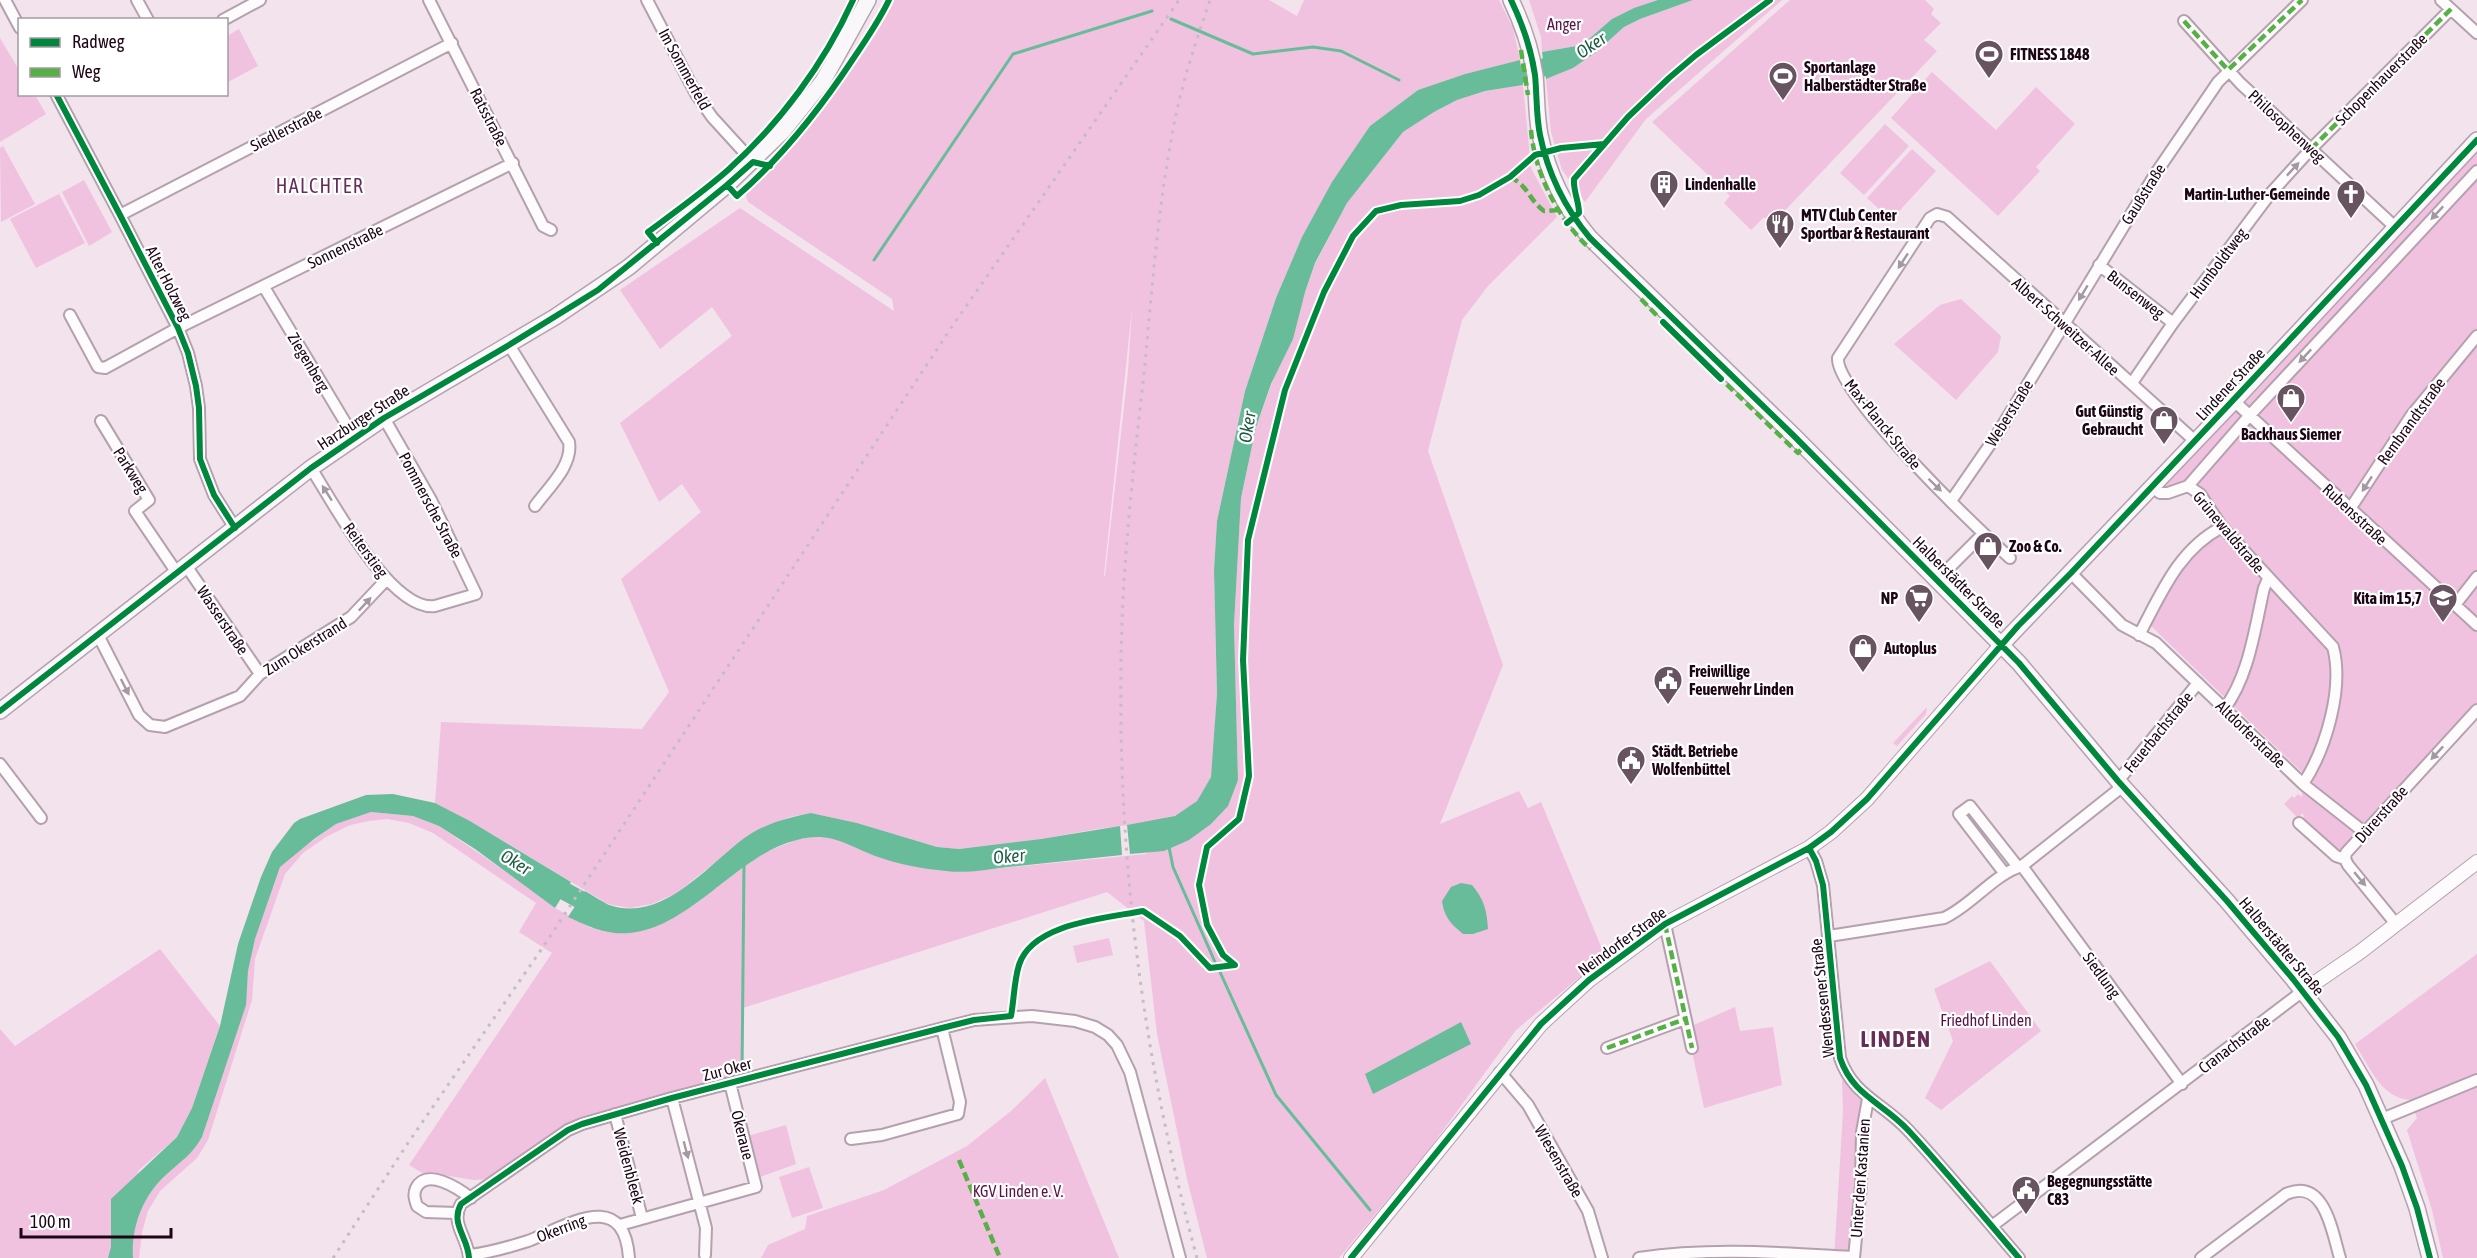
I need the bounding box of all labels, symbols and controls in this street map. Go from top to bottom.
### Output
park label: Anger [1547,15,1581,34]
legend [18,18,228,96]
street label: Im Sommerfeld [655,25,715,113]
water label: Oker [1572,27,1611,63]
street label: Schopenhauerstraße [2331,29,2431,129]
text: Radweg [72,31,125,52]
sports icon: FITNESS 1848 [1973,38,2005,80]
place label: FITNESS 1848 [2010,45,2090,63]
place label: Sportanlage Halberstädter Straße [1804,58,1926,94]
sports icon: Sportanlage Halberstädter Straße [1767,60,1799,102]
text: Weg [72,61,101,82]
street label: Ratsstraße [467,85,511,149]
street label: Philosophenweg [2244,86,2329,167]
street label: Siedlerstraße [247,103,325,155]
street label: Gaußstraße [2117,160,2169,228]
one-way arrow [2286,162,2299,177]
building icon: Lindenhalle [1648,168,1680,210]
district label: HALCHTER [276,174,364,197]
place label: Lindenhalle [1685,175,1756,193]
church icon: Martin-Luther-Gemeinde [2335,178,2367,220]
place label: Martin-Luther-Gemeinde [2184,185,2330,203]
place label: MTV Club Center Sportbar & Restaurant [1801,206,1930,242]
one-way arrow [2430,206,2444,221]
restaurant icon: MTV Club Center Sportbar & Restaurant [1764,208,1796,250]
street label: Sonnenstraße [304,220,386,272]
street label: Humboldtweg [2186,224,2251,302]
street label: Alter Holzweg [142,243,195,324]
one-way arrow [1898,253,1909,269]
street label: Bunsenweg [2103,266,2168,323]
street label: Albert-Schweitzer-Allee [2009,273,2123,379]
one-way arrow [2077,285,2088,301]
street label: Ziegenberg [284,329,334,395]
street label: Lindener Straße [2192,344,2268,424]
one-way arrow [2298,349,2312,364]
street label: Rembrandtstraße [2373,374,2449,468]
street label: Max-Planck-Straße [1841,375,1925,473]
street label: Weberstraße [1982,376,2036,450]
street label: Harzburger Straße [314,381,413,454]
shop icon: Backhaus Siemer [2275,382,2307,424]
place label: Gut Günstig Gebraucht [2075,402,2143,438]
shop icon: Gut Günstig Gebraucht [2148,404,2180,446]
water label: Oker [1234,409,1260,444]
place label: Backhaus Siemer [2241,425,2341,443]
street label: Parkweg [109,444,152,497]
street label: Pommersche Straße [396,449,466,561]
one-way arrow [2361,475,2372,492]
one-way arrow [1927,478,1941,492]
street label: Rubensstraße [2319,480,2391,548]
one-way arrow [322,485,333,501]
street label: Grünewaldstraße [2190,487,2268,577]
street label: Reiterstieg [339,519,392,582]
shop icon: Zoo & Co. [1972,530,2004,572]
street label: Halberstädter Straße [1909,532,2009,632]
place label: Zoo & Co. [2009,537,2062,555]
street label: Wasserstraße [194,582,252,658]
supermarket icon: NP [1903,582,1935,624]
school or university icon: Kita im 15,7 [2427,582,2459,624]
place label: NP [1881,589,1898,607]
place label: Kita im 15,7 [2353,589,2422,607]
one-way arrow [357,597,371,611]
street label: Zum Okerstrand [260,613,350,679]
shop icon: Autoplus [1847,632,1879,674]
place label: Autoplus [1883,639,1937,657]
place label: Freiwillige Feuerwehr Linden [1689,662,1794,698]
public building icon: Freiwillige Feuerwehr Linden [1652,664,1684,706]
one-way arrow [120,679,129,696]
street label: Feuerbachstraße [2120,688,2196,776]
street label: Altdorferstraße [2213,696,2289,772]
place label: Städt. Betriebe Wolfenbüttel [1651,742,1738,778]
public building icon: Städt. Betriebe Wolfenbüttel [1615,744,1647,786]
one-way arrow [2431,745,2444,760]
street label: Dürerstraße [2351,782,2411,846]
water label: Oker [992,844,1026,868]
water label: Oker [497,845,536,879]
one-way arrow [2353,871,2366,887]
street label: Halberstädter Straße [2236,893,2328,999]
street label: Neindorfer Straße [1574,903,1670,979]
street label: Wendessener Straße [1807,938,1837,1058]
street label: Siedlung [2079,949,2125,1002]
park label: Friedhof Linden [1940,1011,2032,1029]
street label: Cranachstraße [2195,1011,2273,1077]
district label: LINDEN [1861,1026,1931,1052]
street label: Zur Oker [701,1054,754,1084]
street label: Okeraue [728,1108,758,1162]
street label: Unter den Kastanien [1847,1118,1873,1238]
street label: Wiesenstraße [1531,1122,1587,1200]
street label: Weidenbleek [610,1126,648,1206]
one-way arrow [681,1141,691,1159]
place label: Begegnungsstätte C83 [2047,1172,2152,1208]
public building icon: Begegnungsstätte C83 [2010,1174,2042,1216]
park label: KGV Linden e. V. [973,1182,1063,1200]
scale bar [21,1201,171,1239]
street label: Okerring [534,1210,589,1246]
text: 100 m [30,1211,71,1232]

